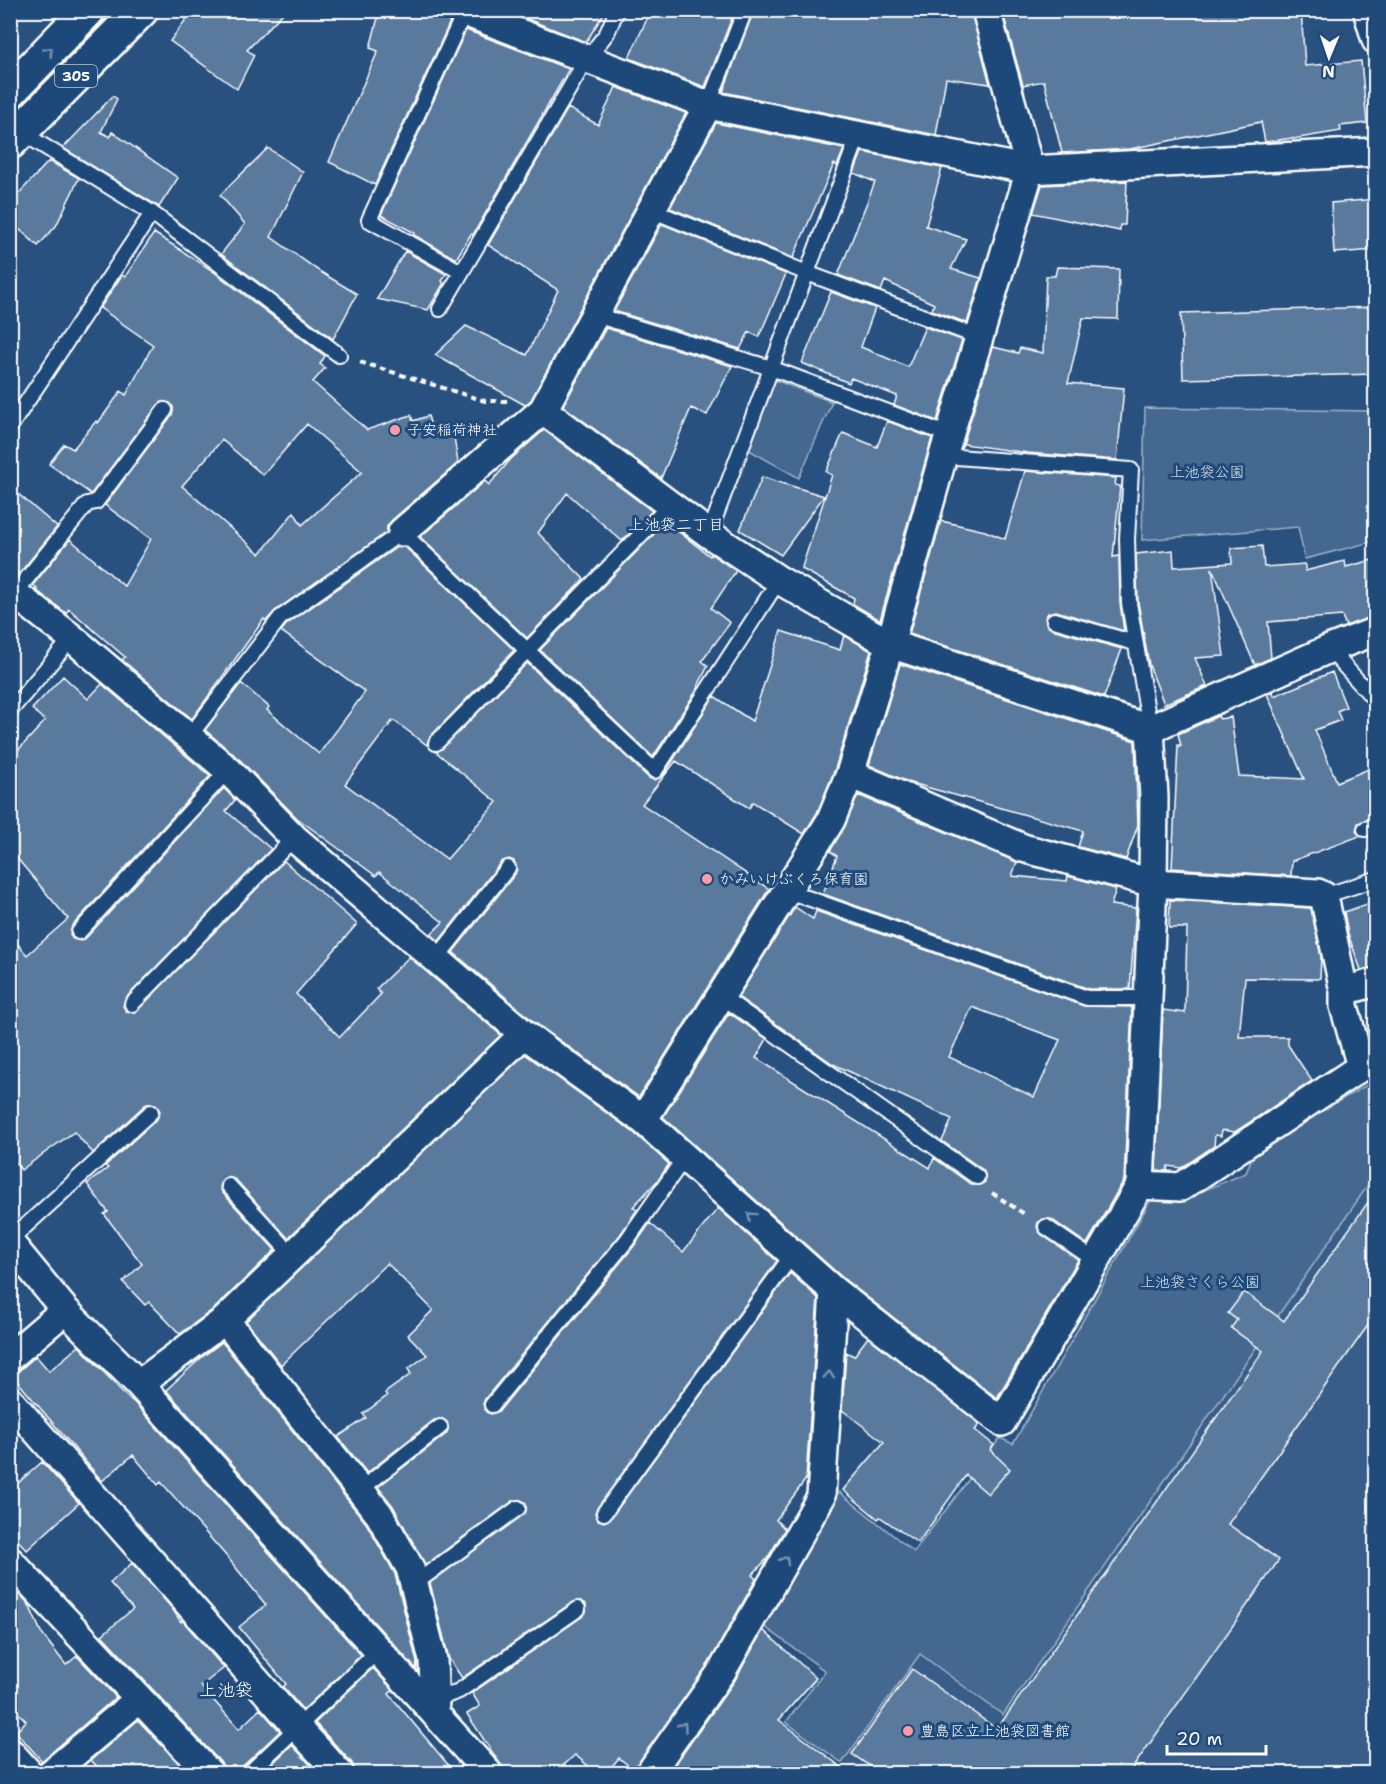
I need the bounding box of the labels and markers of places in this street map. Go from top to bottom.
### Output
place label: 子安稲荷神社 [407,420,497,440]
marker: 子安稲荷神社 [388,423,402,437]
place label: かみいけぶくろ保育園 [719,869,868,889]
marker: かみいけぶくろ保育園 [700,872,714,886]
place label: 豊島区立上池袋図書館 [920,1721,1070,1741]
marker: 豊島区立上池袋図書館 [901,1724,915,1738]

